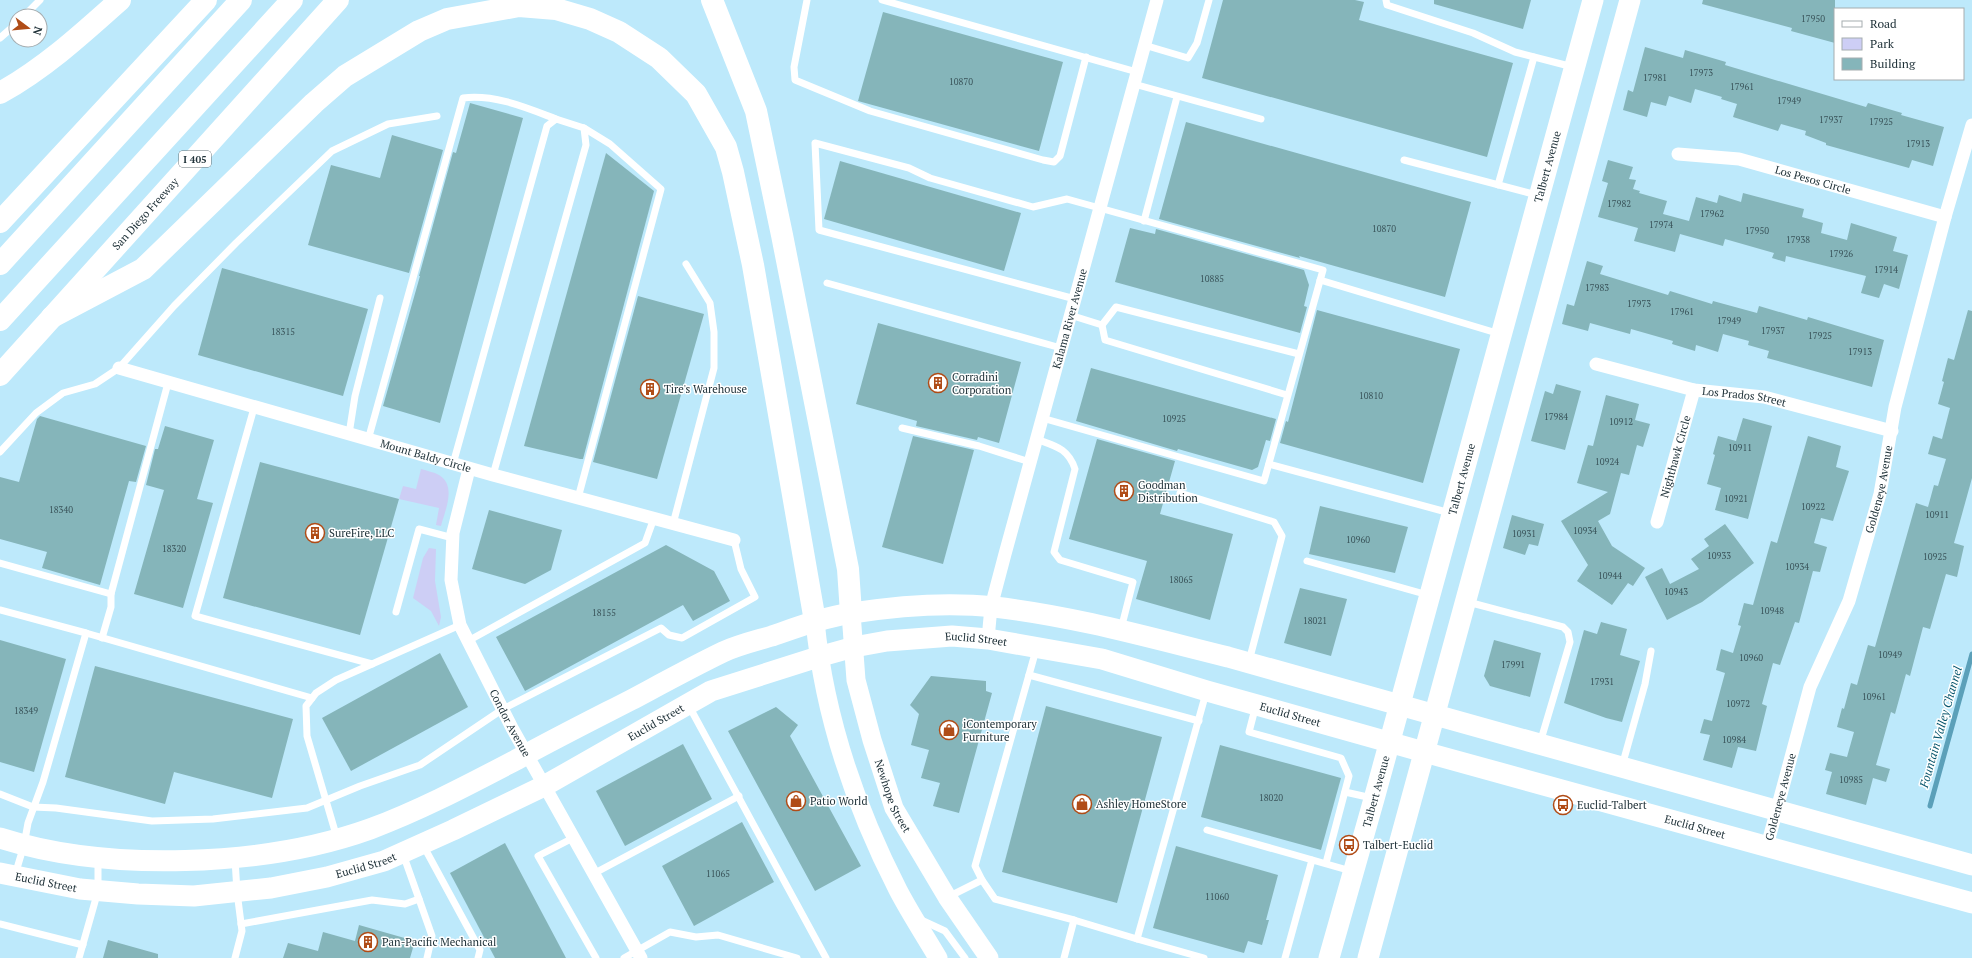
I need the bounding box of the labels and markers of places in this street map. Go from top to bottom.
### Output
place label: Corradini Corporation [952,370,1012,397]
building icon: Corradini Corporation [927,372,949,394]
building icon: Tire's Warehouse [639,378,661,400]
place label: Tire's Warehouse [664,382,747,396]
place label: Goodman Distribution [1138,478,1198,505]
building icon: Goodman Distribution [1113,480,1135,502]
building icon: SureFire, LLC [304,522,326,544]
place label: SureFire, LLC [329,526,394,540]
place label: iContemporary Furniture [963,717,1037,744]
shop icon: iContemporary Furniture [938,719,960,741]
shop icon: Patio World [785,790,807,812]
shop icon: Ashley HomeStore [1071,793,1093,815]
place label: Patio World [810,794,868,808]
bus stop icon: Euclid-Talbert [1552,794,1574,816]
place label: Ashley HomeStore [1096,797,1187,811]
place label: Euclid-Talbert [1577,798,1647,812]
bus stop icon: Talbert-Euclid [1338,834,1360,856]
place label: Talbert-Euclid [1363,838,1433,852]
building icon: Pan-Pacific Mechanical [357,931,379,953]
place label: Pan-Pacific Mechanical [382,935,496,949]

